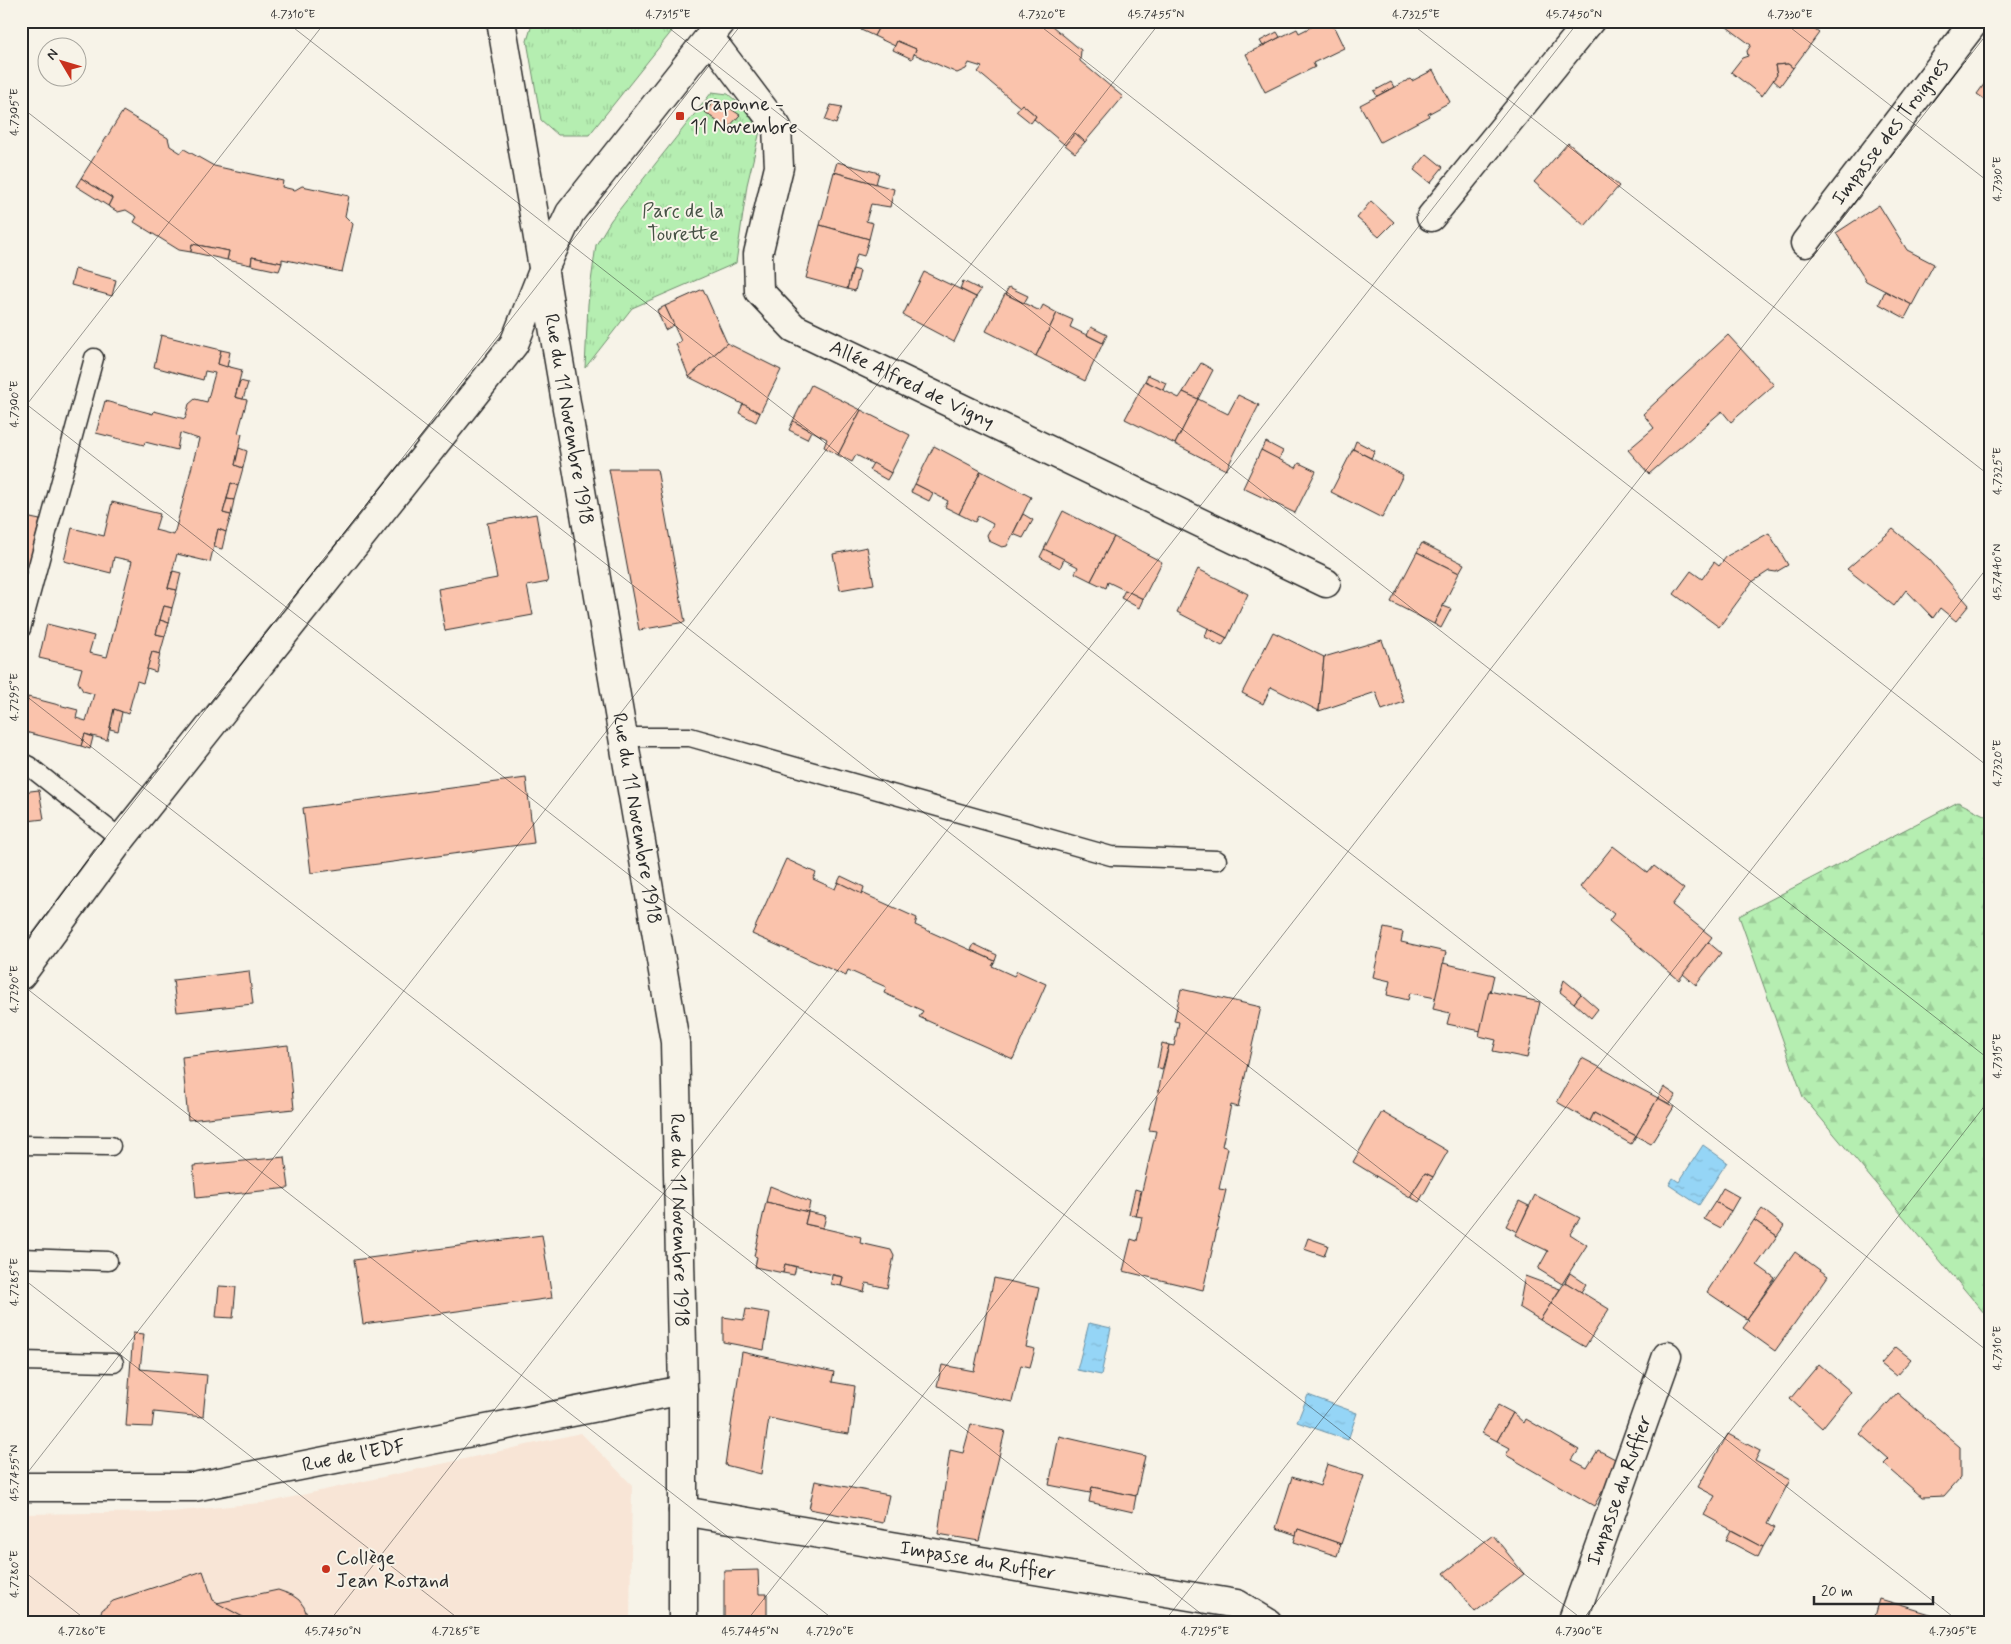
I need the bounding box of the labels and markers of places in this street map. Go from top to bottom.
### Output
place label: Craponne - 11 Novembre [690,91,798,141]
marker: Craponne - 11 Novembre [674,110,686,122]
place label: Collège Jean Rostand [336,1545,449,1595]
marker: Collège Jean Rostand [320,1563,332,1575]

